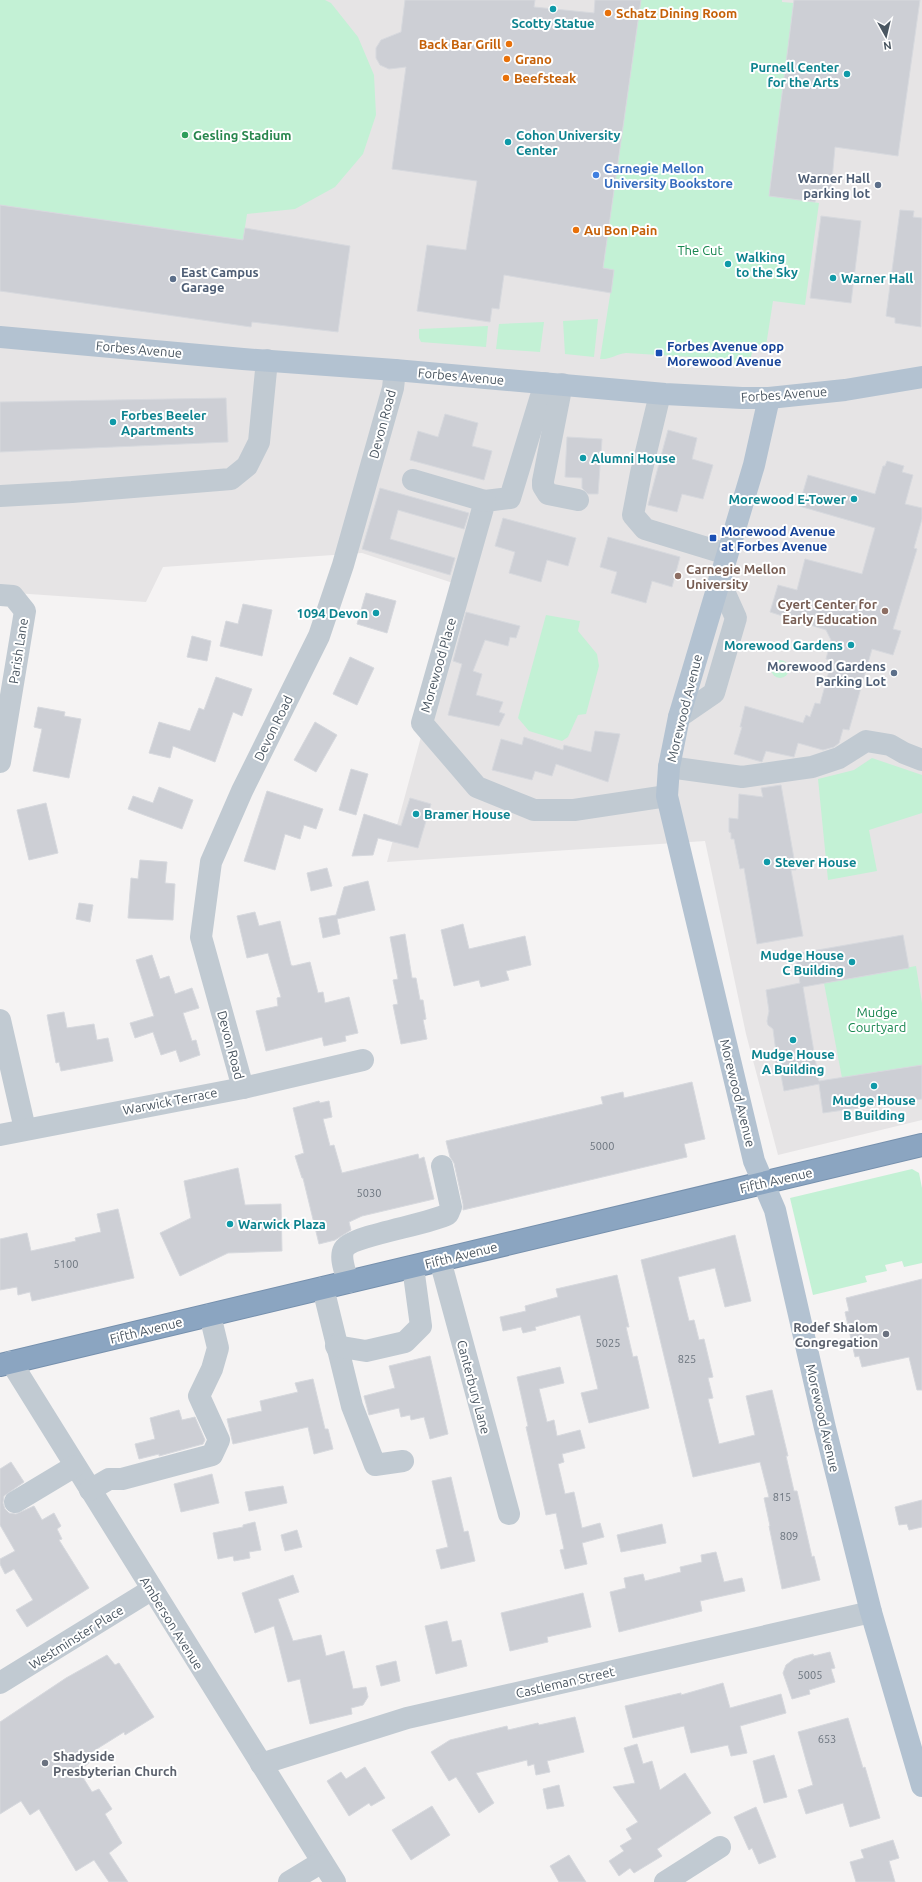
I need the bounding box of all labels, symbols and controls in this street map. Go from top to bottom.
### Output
marker: Scotty Statue [548,4,558,14]
place label: Schatz Dining Room [616,6,737,20]
marker: Schatz Dining Room [603,8,613,18]
place label: Scotty Statue [511,16,595,30]
north arrow [866,16,906,56]
place label: Back Bar Grill [419,37,501,51]
marker: Back Bar Grill [504,39,514,49]
text: N [882,39,892,52]
place label: Grano [515,52,552,66]
marker: Grano [502,54,512,64]
place label: Purnell Center for the Arts [750,60,840,89]
marker: Purnell Center for the Arts [842,69,852,79]
place label: Beefsteak [514,71,577,85]
marker: Beefsteak [501,73,511,83]
place label: Gesling Stadium [193,128,292,142]
place label: Cohon University Center [516,128,620,157]
marker: Gesling Stadium [180,130,190,140]
marker: Cohon University Center [503,137,513,147]
place label: Carnegie Mellon University Bookstore [604,161,733,190]
marker: Carnegie Mellon University Bookstore [591,170,601,180]
place label: Warner Hall parking lot [798,171,870,200]
marker: Warner Hall parking lot [873,180,883,190]
place label: Au Bon Pain [584,223,657,237]
marker: Au Bon Pain [571,225,581,235]
park label: The Cut [677,243,723,257]
place label: Walking to the Sky [736,250,798,279]
marker: Walking to the Sky [723,259,733,269]
place label: East Campus Garage [181,265,259,294]
place label: Warner Hall [841,271,913,285]
marker: Warner Hall [828,273,838,283]
marker: East Campus Garage [168,274,178,284]
street label: Forbes Avenue [95,338,183,360]
place label: Forbes Avenue opp Morewood Avenue [667,339,784,368]
marker: Forbes Avenue opp Morewood Avenue [654,348,664,358]
street label: Forbes Avenue [417,365,505,387]
street label: Forbes Avenue [740,384,828,404]
street label: Devon Road [366,388,398,460]
place label: Forbes Beeler Apartments [121,408,207,437]
marker: Forbes Beeler Apartments [108,417,118,427]
place label: Alumni House [591,451,676,465]
marker: Alumni House [578,453,588,463]
place label: Morewood E-Tower [728,492,847,506]
marker: Morewood E-Tower [849,494,859,504]
place label: Morewood Avenue at Forbes Avenue [721,524,835,553]
marker: Morewood Avenue at Forbes Avenue [708,533,718,543]
place label: Carnegie Mellon University [686,562,786,591]
marker: Carnegie Mellon University [673,571,683,581]
place label: Cyert Center for Early Education [777,597,878,626]
place label: 1094 Devon [296,606,368,620]
marker: Cyert Center for Early Education [880,606,890,616]
marker: 1094 Devon [371,608,381,618]
street label: Morewood Place [418,616,458,714]
street label: Parish Lane [6,617,30,685]
place label: Morewood Gardens [724,638,843,652]
marker: Morewood Gardens [846,640,856,650]
street label: Morewood Avenue [664,653,704,763]
place label: Morewood Gardens Parking Lot [767,659,886,688]
marker: Morewood Gardens Parking Lot [889,668,899,678]
street label: Devon Road [251,693,295,763]
place label: Bramer House [424,807,511,821]
marker: Bramer House [411,809,421,819]
place label: Stever House [775,855,856,869]
marker: Stever House [762,857,772,867]
place label: Mudge House C Building [760,948,844,977]
marker: Mudge House C Building [847,957,857,967]
park label: Mudge Courtyard [848,1005,906,1034]
street label: Devon Road [215,1009,247,1081]
marker: Mudge House A Building [788,1035,798,1045]
street label: Morewood Avenue [718,1038,758,1148]
place label: Mudge House A Building [751,1047,835,1076]
marker: Mudge House B Building [869,1081,879,1091]
street label: Warwick Terrace [122,1085,218,1117]
place label: Mudge House B Building [832,1093,916,1122]
house number: 5000 [590,1140,614,1152]
street label: Fifth Avenue [738,1165,814,1195]
house number: 5030 [357,1187,381,1199]
place label: Warwick Plaza [238,1217,326,1231]
marker: Warwick Plaza [225,1219,235,1229]
street label: Fifth Avenue [423,1239,499,1271]
house number: 5100 [54,1258,78,1270]
street label: Fifth Avenue [108,1314,184,1346]
place label: Rodef Shalom Congregation [793,1320,878,1349]
marker: Rodef Shalom Congregation [881,1329,891,1339]
house number: 5025 [596,1337,620,1349]
street label: Canterbury Lane [455,1338,493,1436]
house number: 825 [678,1353,696,1365]
street label: Morewood Avenue [804,1363,842,1473]
house number: 815 [773,1491,791,1503]
house number: 809 [780,1530,798,1542]
street label: Amberson Avenue [138,1574,206,1672]
street label: Westminster Place [26,1602,126,1672]
street label: Castleman Street [514,1664,616,1700]
house number: 5005 [798,1669,822,1681]
house number: 653 [818,1733,836,1745]
place label: Shadyside Presbyterian Church [53,1749,177,1778]
marker: Shadyside Presbyterian Church [40,1758,50,1768]

